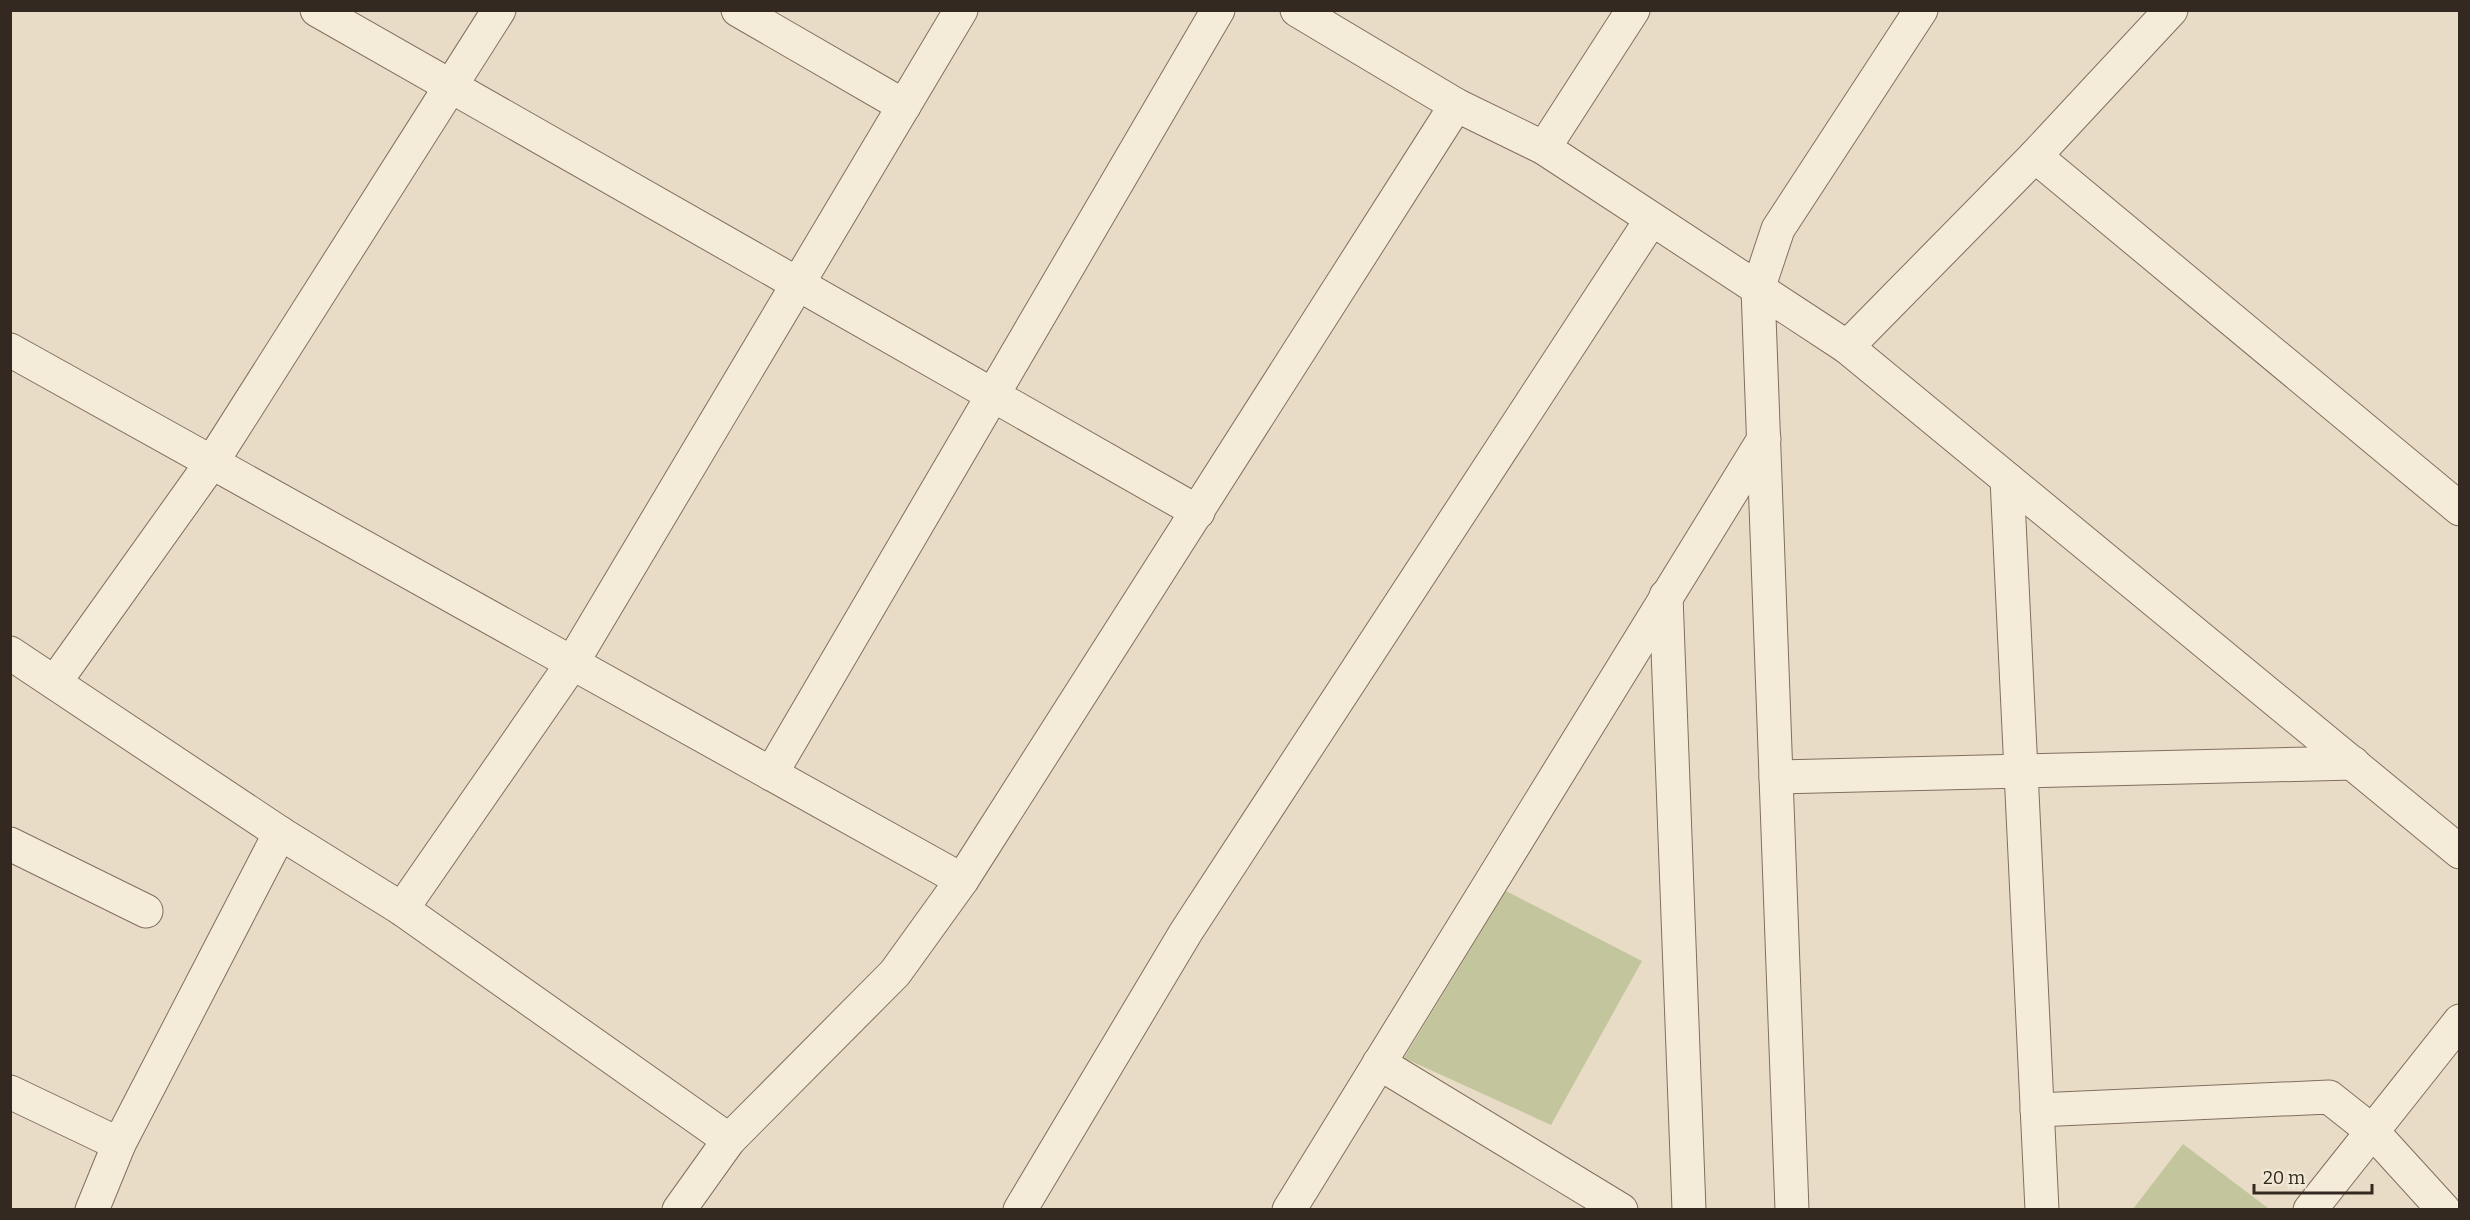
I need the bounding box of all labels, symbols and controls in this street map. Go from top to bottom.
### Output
scale bar [2254,1157,2372,1195]
text: 20 m [2263,1167,2305,1189]

